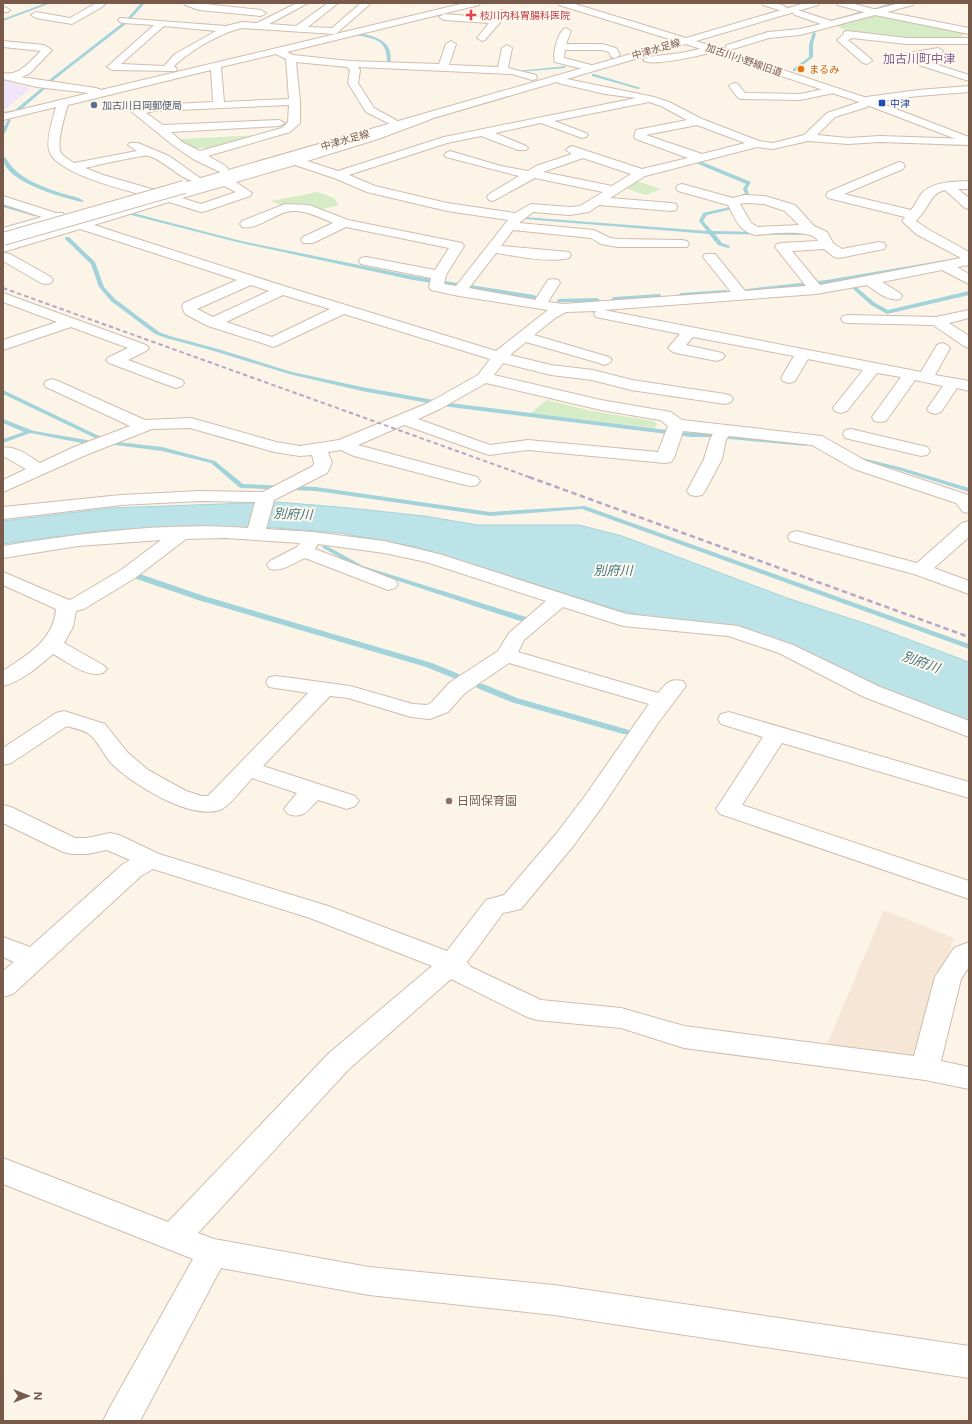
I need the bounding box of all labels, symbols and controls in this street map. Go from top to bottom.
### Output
marker: 枝川内科胃腸科医院 [465,9,477,21]
place label: 枝川内科胃腸科医院 [480,9,570,22]
street label: 中津水足線 [630,36,682,62]
street label: 加古川小野線旧道 [704,41,784,79]
district label: 加古川町中津 [883,52,955,66]
place label: まるみ [809,63,839,76]
marker: まるみ [796,64,806,74]
place label: 中津 [890,97,910,110]
marker: 中津 [877,98,887,108]
place label: 加古川日岡郵便局 [102,99,182,112]
marker: 加古川日岡郵便局 [89,100,99,110]
street label: 中津水足線 [319,127,371,153]
water label: 別府川 [273,506,315,522]
water label: 別府川 [593,563,634,578]
water label: 別府川 [900,648,944,676]
place label: 日岡保育園 [457,794,517,808]
marker: 日岡保育園 [444,796,454,806]
north arrow [8,1376,48,1416]
text: N [31,1392,44,1400]

